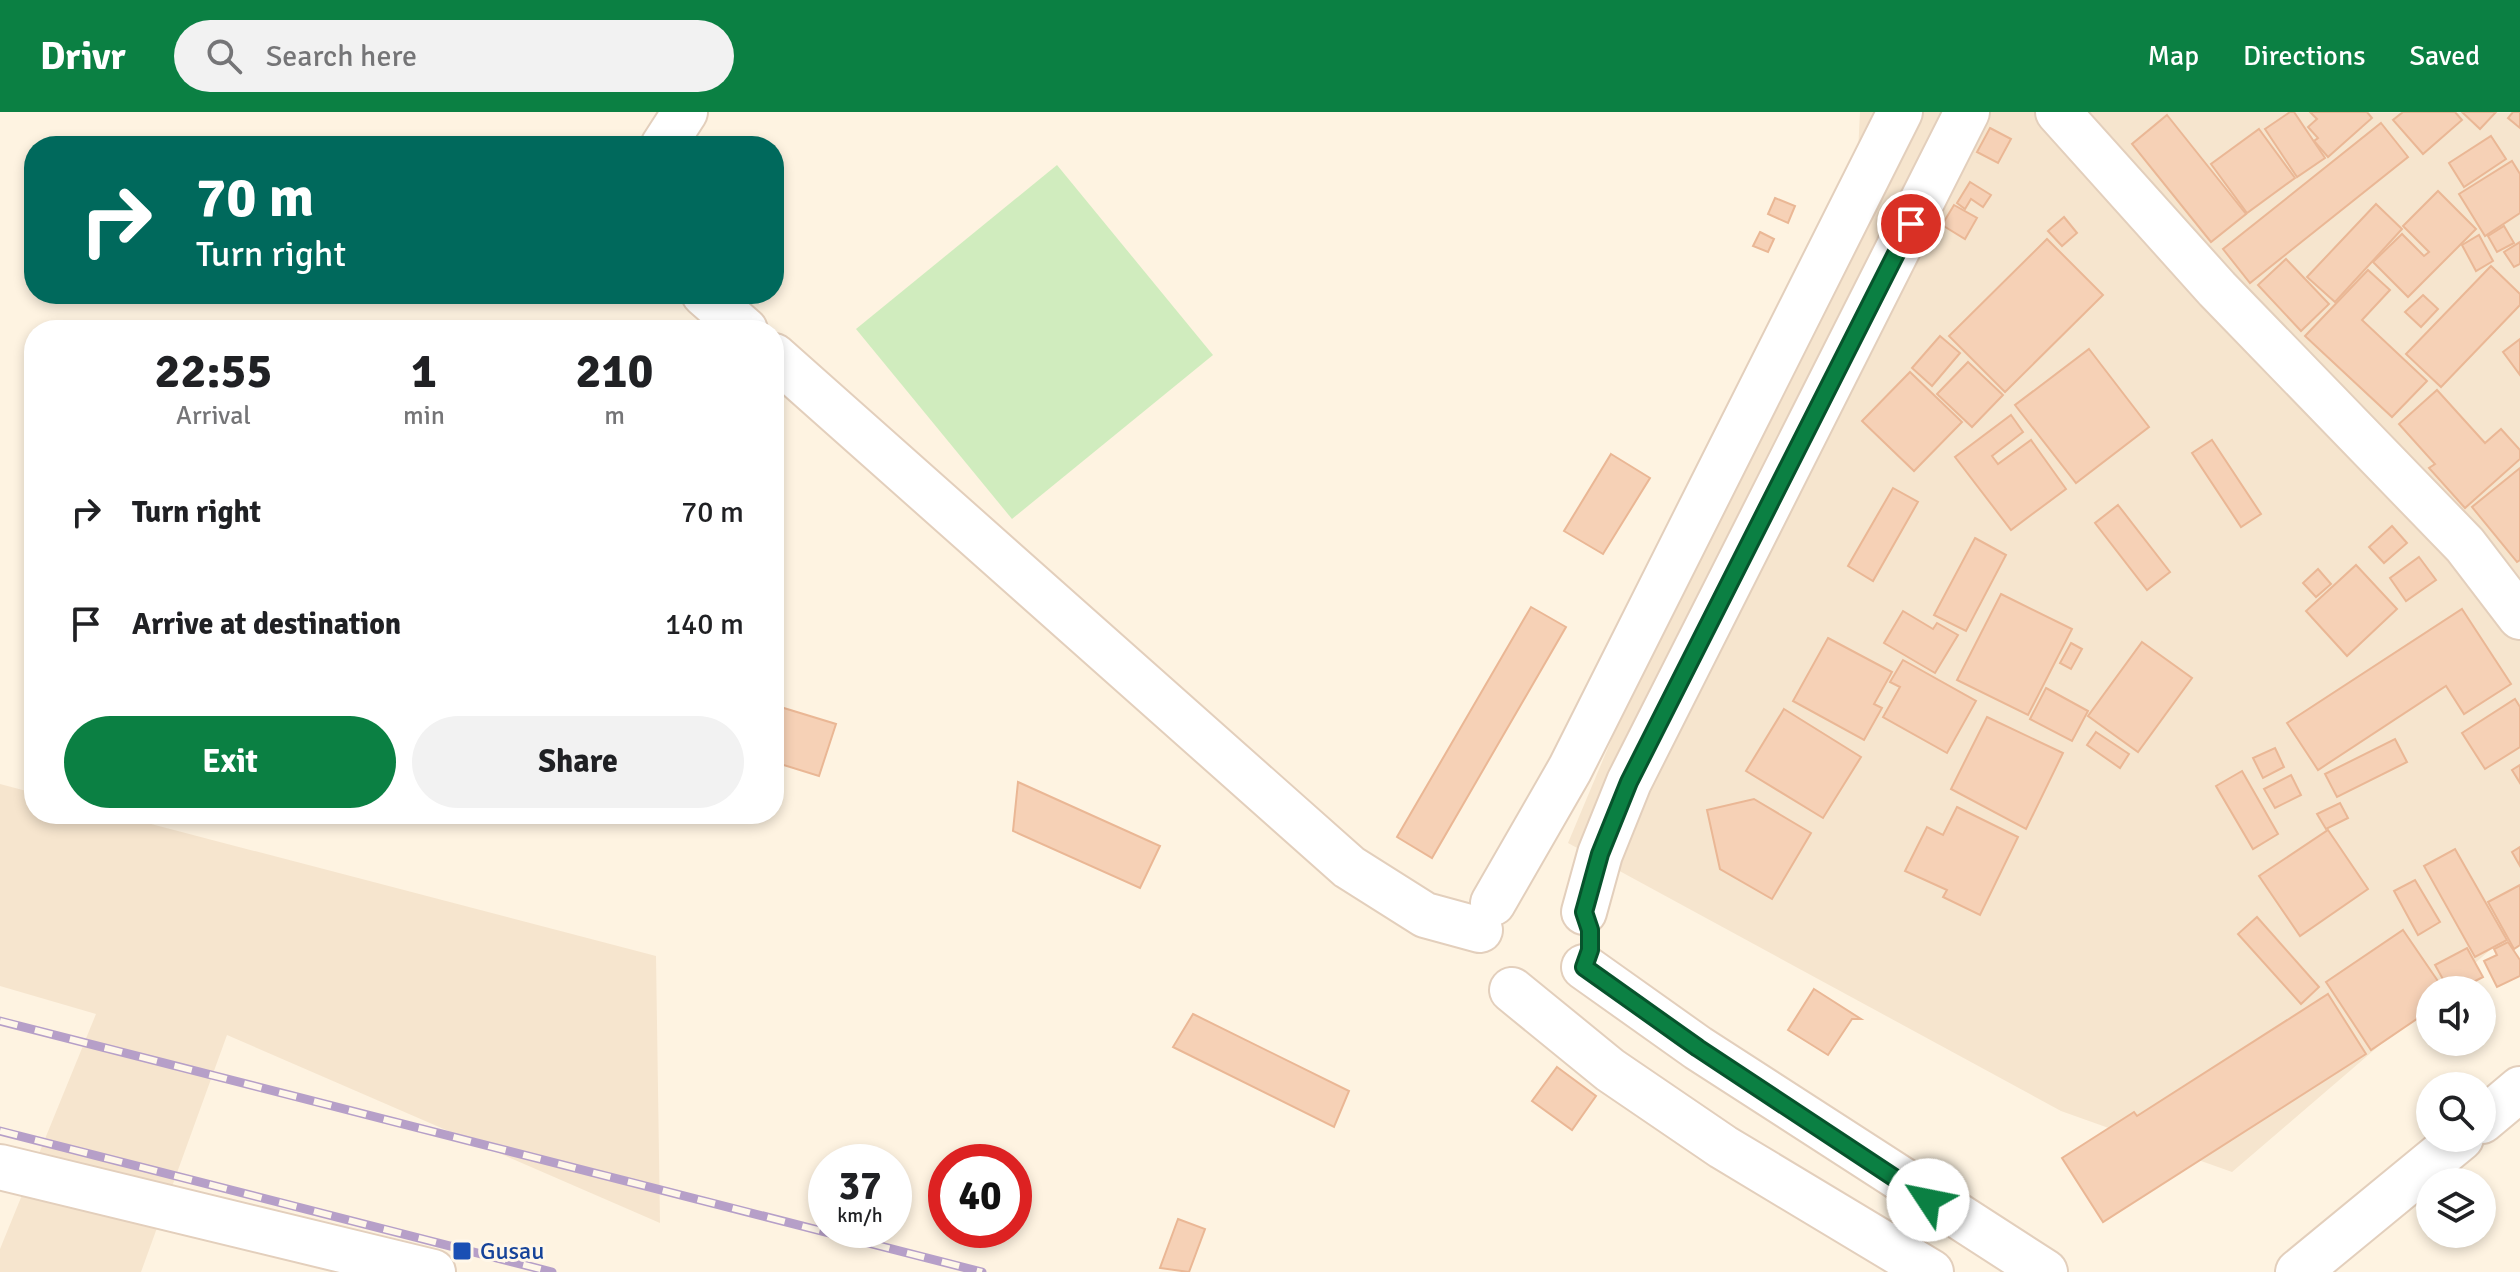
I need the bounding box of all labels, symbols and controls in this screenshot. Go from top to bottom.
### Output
search box [174,20,734,92]
text: Drivr [40,33,126,80]
icon: search [202,34,246,78]
text: Search here [266,38,417,75]
text: Map [2147,39,2199,73]
text: Directions [2243,39,2365,73]
text: Saved [2409,39,2480,73]
text: 70 m [196,163,314,232]
icon: right [64,168,168,272]
pin [1877,190,1945,258]
icon: arrive [1889,202,1933,246]
text: Turn right [196,232,346,277]
text: 22:55 [155,342,272,401]
text: 1 [411,342,437,401]
text: 210 [576,342,653,401]
text: Arrival [176,400,251,432]
text: min [403,400,445,432]
text: m [604,400,625,432]
icon: right [64,490,108,534]
text: Turn right [132,494,261,531]
text: 70 m [681,494,744,531]
icon: arrive [64,602,108,646]
text: Arrive at destination [132,606,401,643]
text: 140 m [665,606,744,643]
button: Exit [64,716,396,808]
button: Share [412,716,744,808]
map controls [2416,976,2496,1248]
button: sound [2416,976,2496,1056]
button: search [2416,1072,2496,1152]
speed limit sign: 40 [928,1144,1032,1248]
position arrow [1886,1158,1970,1242]
text: 37 [838,1161,882,1211]
button: layers [2416,1168,2496,1248]
text: km/h [837,1203,883,1228]
place label: Gusau [480,1236,544,1266]
marker: Gusau [451,1240,473,1262]

